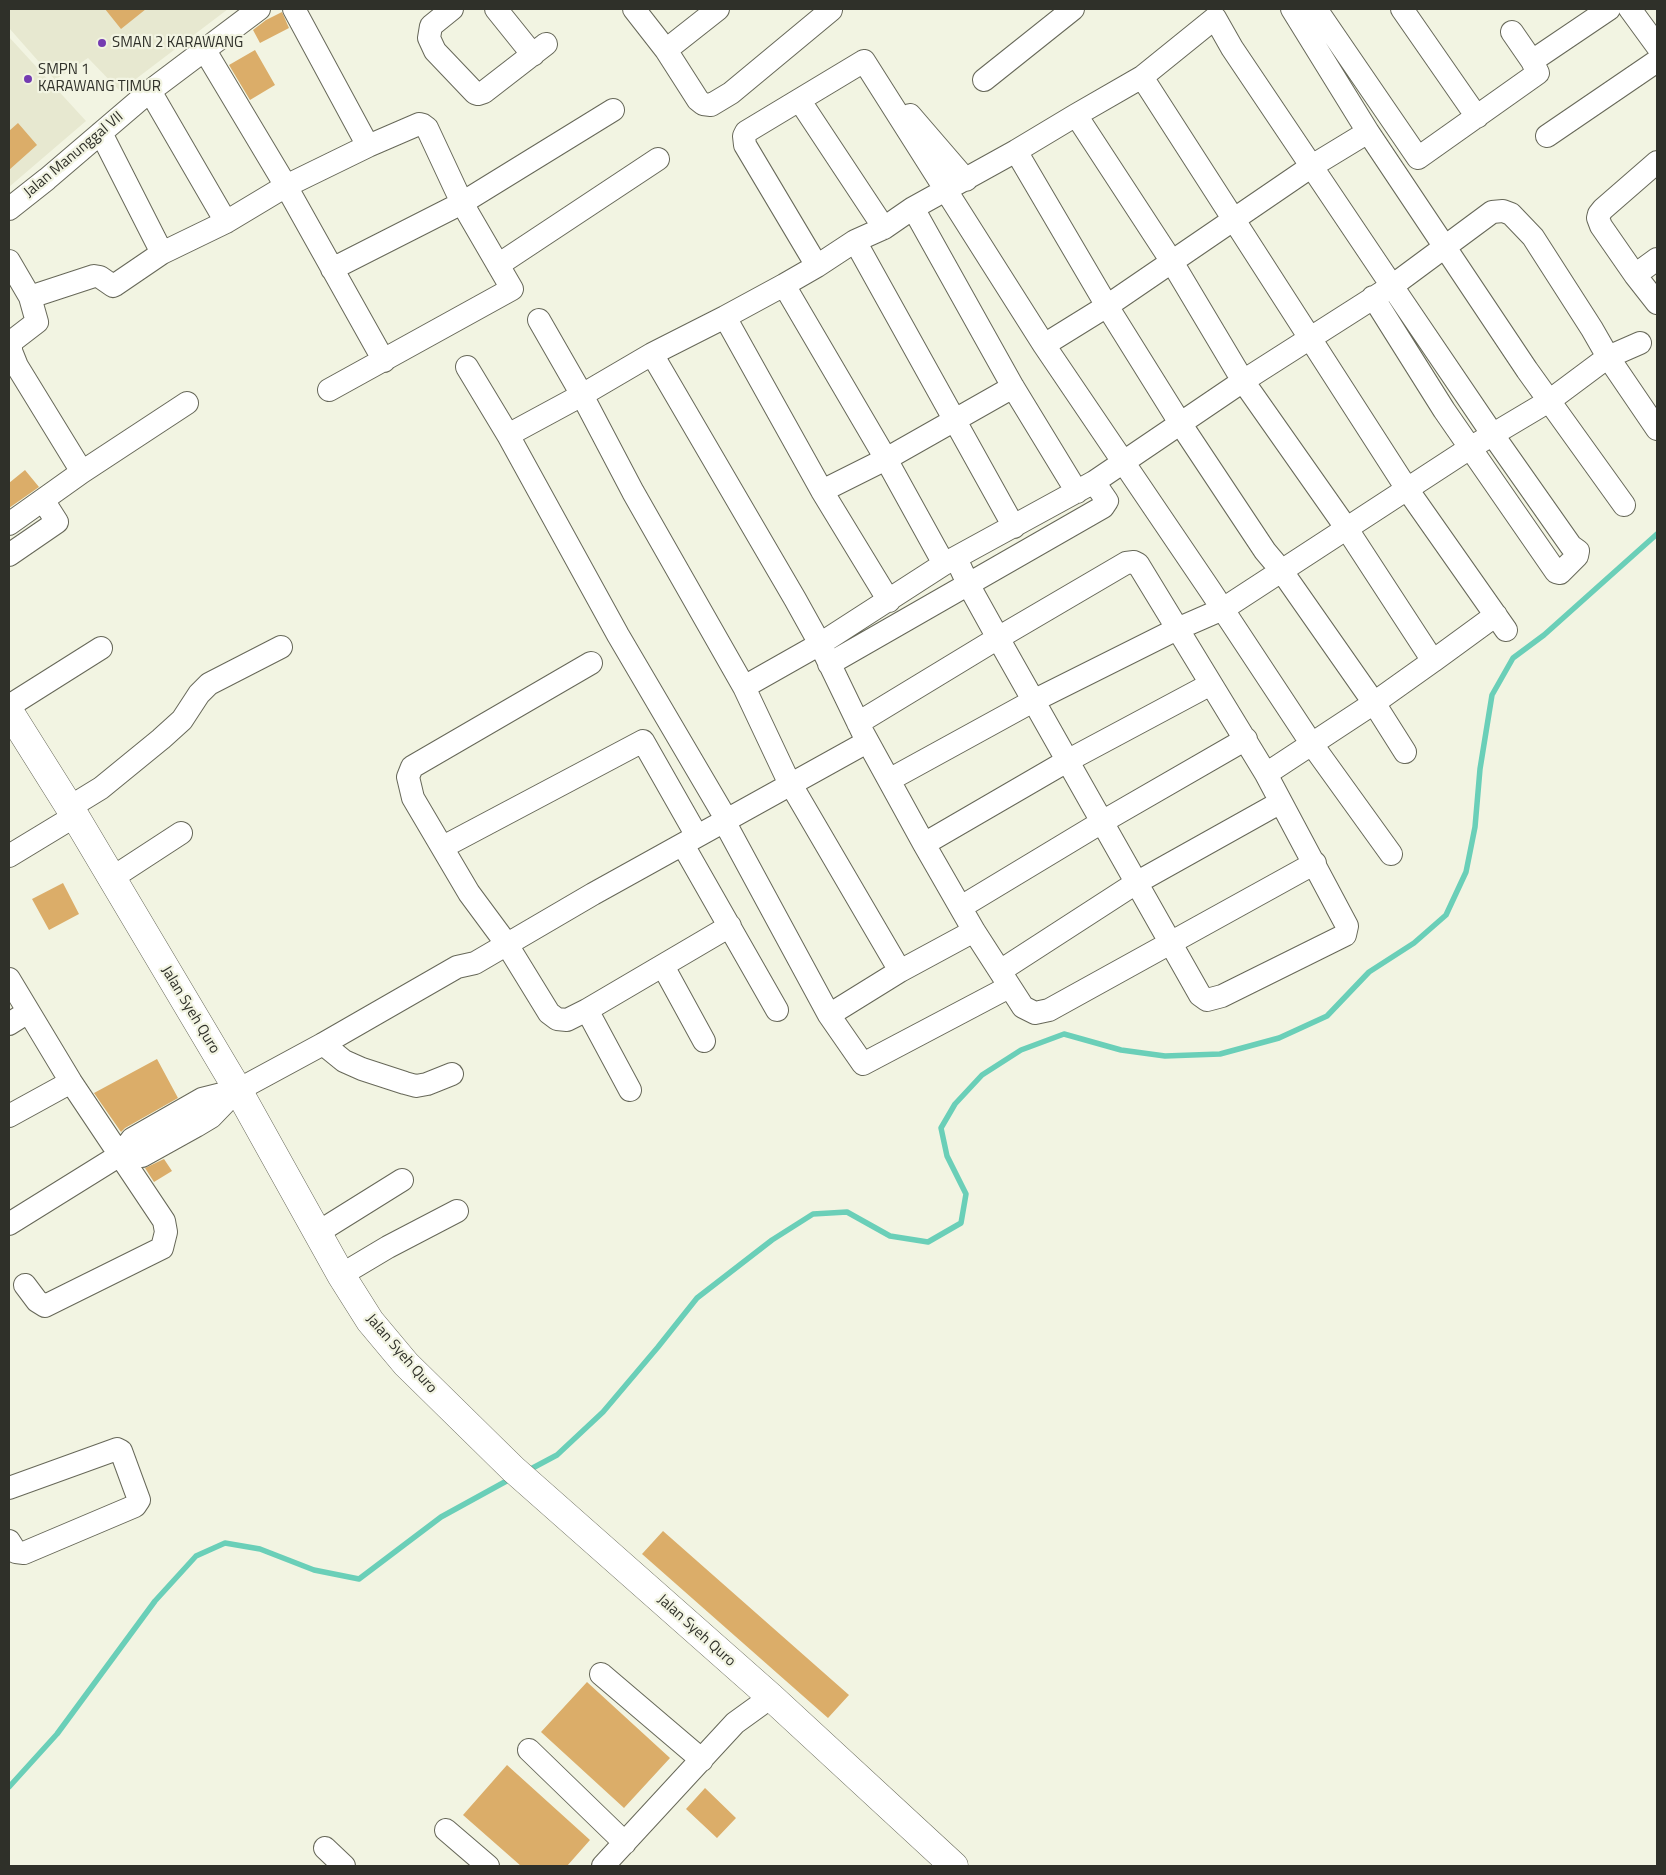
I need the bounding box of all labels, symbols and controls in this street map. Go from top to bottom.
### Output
place label: SMAN 2 KARAWANG [112,34,243,52]
marker: SMAN 2 KARAWANG [96,37,108,49]
place label: SMPN 1 KARAWANG TIMUR [38,61,161,96]
marker: SMPN 1 KARAWANG TIMUR [22,73,34,85]
street label: Jalan Manunggal VII [21,108,127,202]
street label: Jalan Syeh Quro [157,963,223,1057]
street label: Jalan Syeh Quro [362,1311,440,1397]
street label: Jalan Syeh Quro [653,1591,739,1671]

